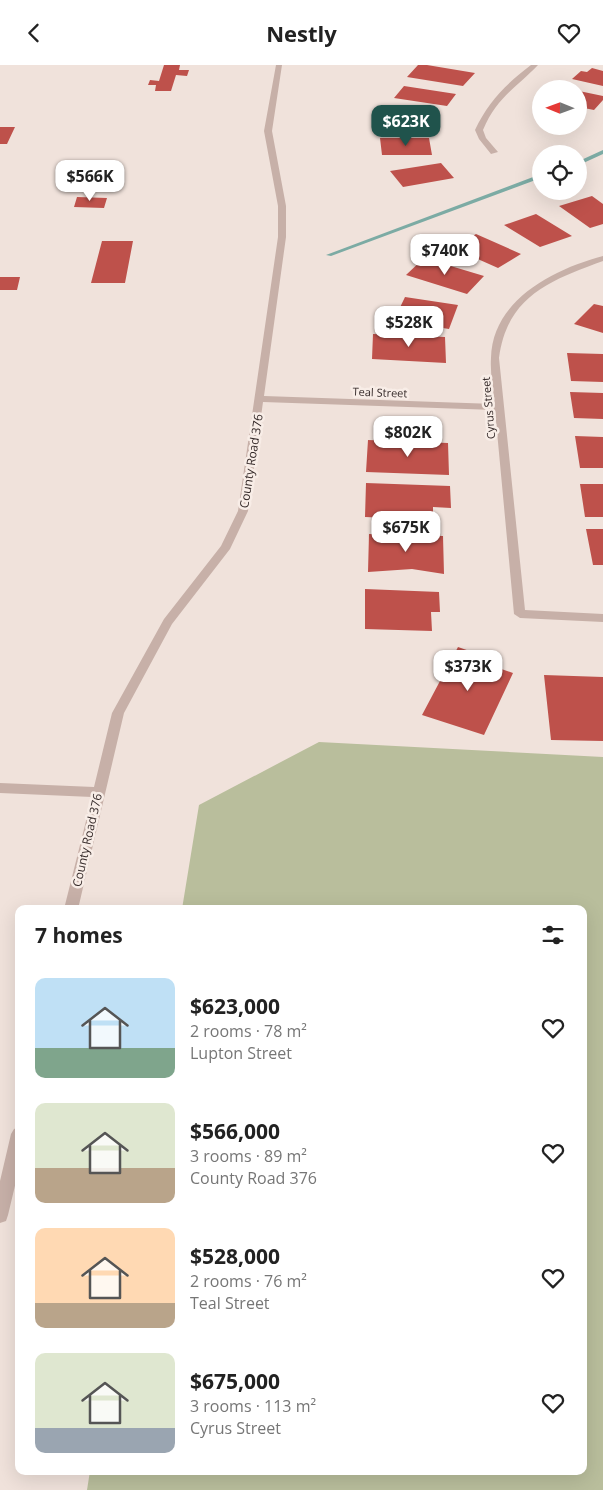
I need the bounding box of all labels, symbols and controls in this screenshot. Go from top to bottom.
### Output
text: Nestly [266,18,337,48]
icon: back [20,19,48,47]
icon: heart [555,19,583,47]
north arrow [532,80,588,135]
map controls [532,80,587,200]
pin: $623K [371,104,441,147]
text: $623K [382,110,430,132]
button: locate [532,145,587,200]
pin: $566K [55,159,125,202]
text: $566K [66,165,114,187]
pin: $740K [410,233,480,276]
text: $740K [421,239,469,261]
pin: $528K [374,305,444,348]
text: $528K [385,311,433,333]
street label: Cyrus Street [478,376,498,440]
street label: Teal Street [352,384,408,400]
street label: County Road 376 [235,413,267,509]
pin: $802K [373,415,443,458]
text: $802K [384,421,432,443]
pin: $675K [371,511,441,553]
text: $675K [382,516,430,538]
pin: $373K [433,649,503,692]
text: $373K [444,655,492,677]
street label: County Road 376 [68,792,106,888]
text: 7 homes [35,921,123,949]
icon: filters [539,921,567,949]
text: $623,000 [190,992,280,1020]
icon: home [75,998,135,1058]
icon: heart [539,1014,567,1042]
text: 2 rooms · 78 m² [190,1020,307,1042]
text: Lupton Street [190,1042,292,1064]
text: $566,000 [190,1117,280,1145]
icon: home [75,1123,135,1183]
icon: heart [539,1139,567,1167]
text: 3 rooms · 89 m² [190,1145,307,1167]
text: County Road 376 [190,1167,317,1189]
text: $528,000 [190,1242,280,1270]
icon: home [75,1248,135,1308]
icon: heart [539,1264,567,1292]
text: 2 rooms · 76 m² [190,1270,307,1292]
text: Teal Street [190,1292,270,1314]
text: $675,000 [190,1367,280,1395]
icon: home [75,1373,135,1433]
icon: heart [539,1389,567,1417]
text: 3 rooms · 113 m² [190,1395,316,1417]
text: Cyrus Street [190,1417,281,1439]

